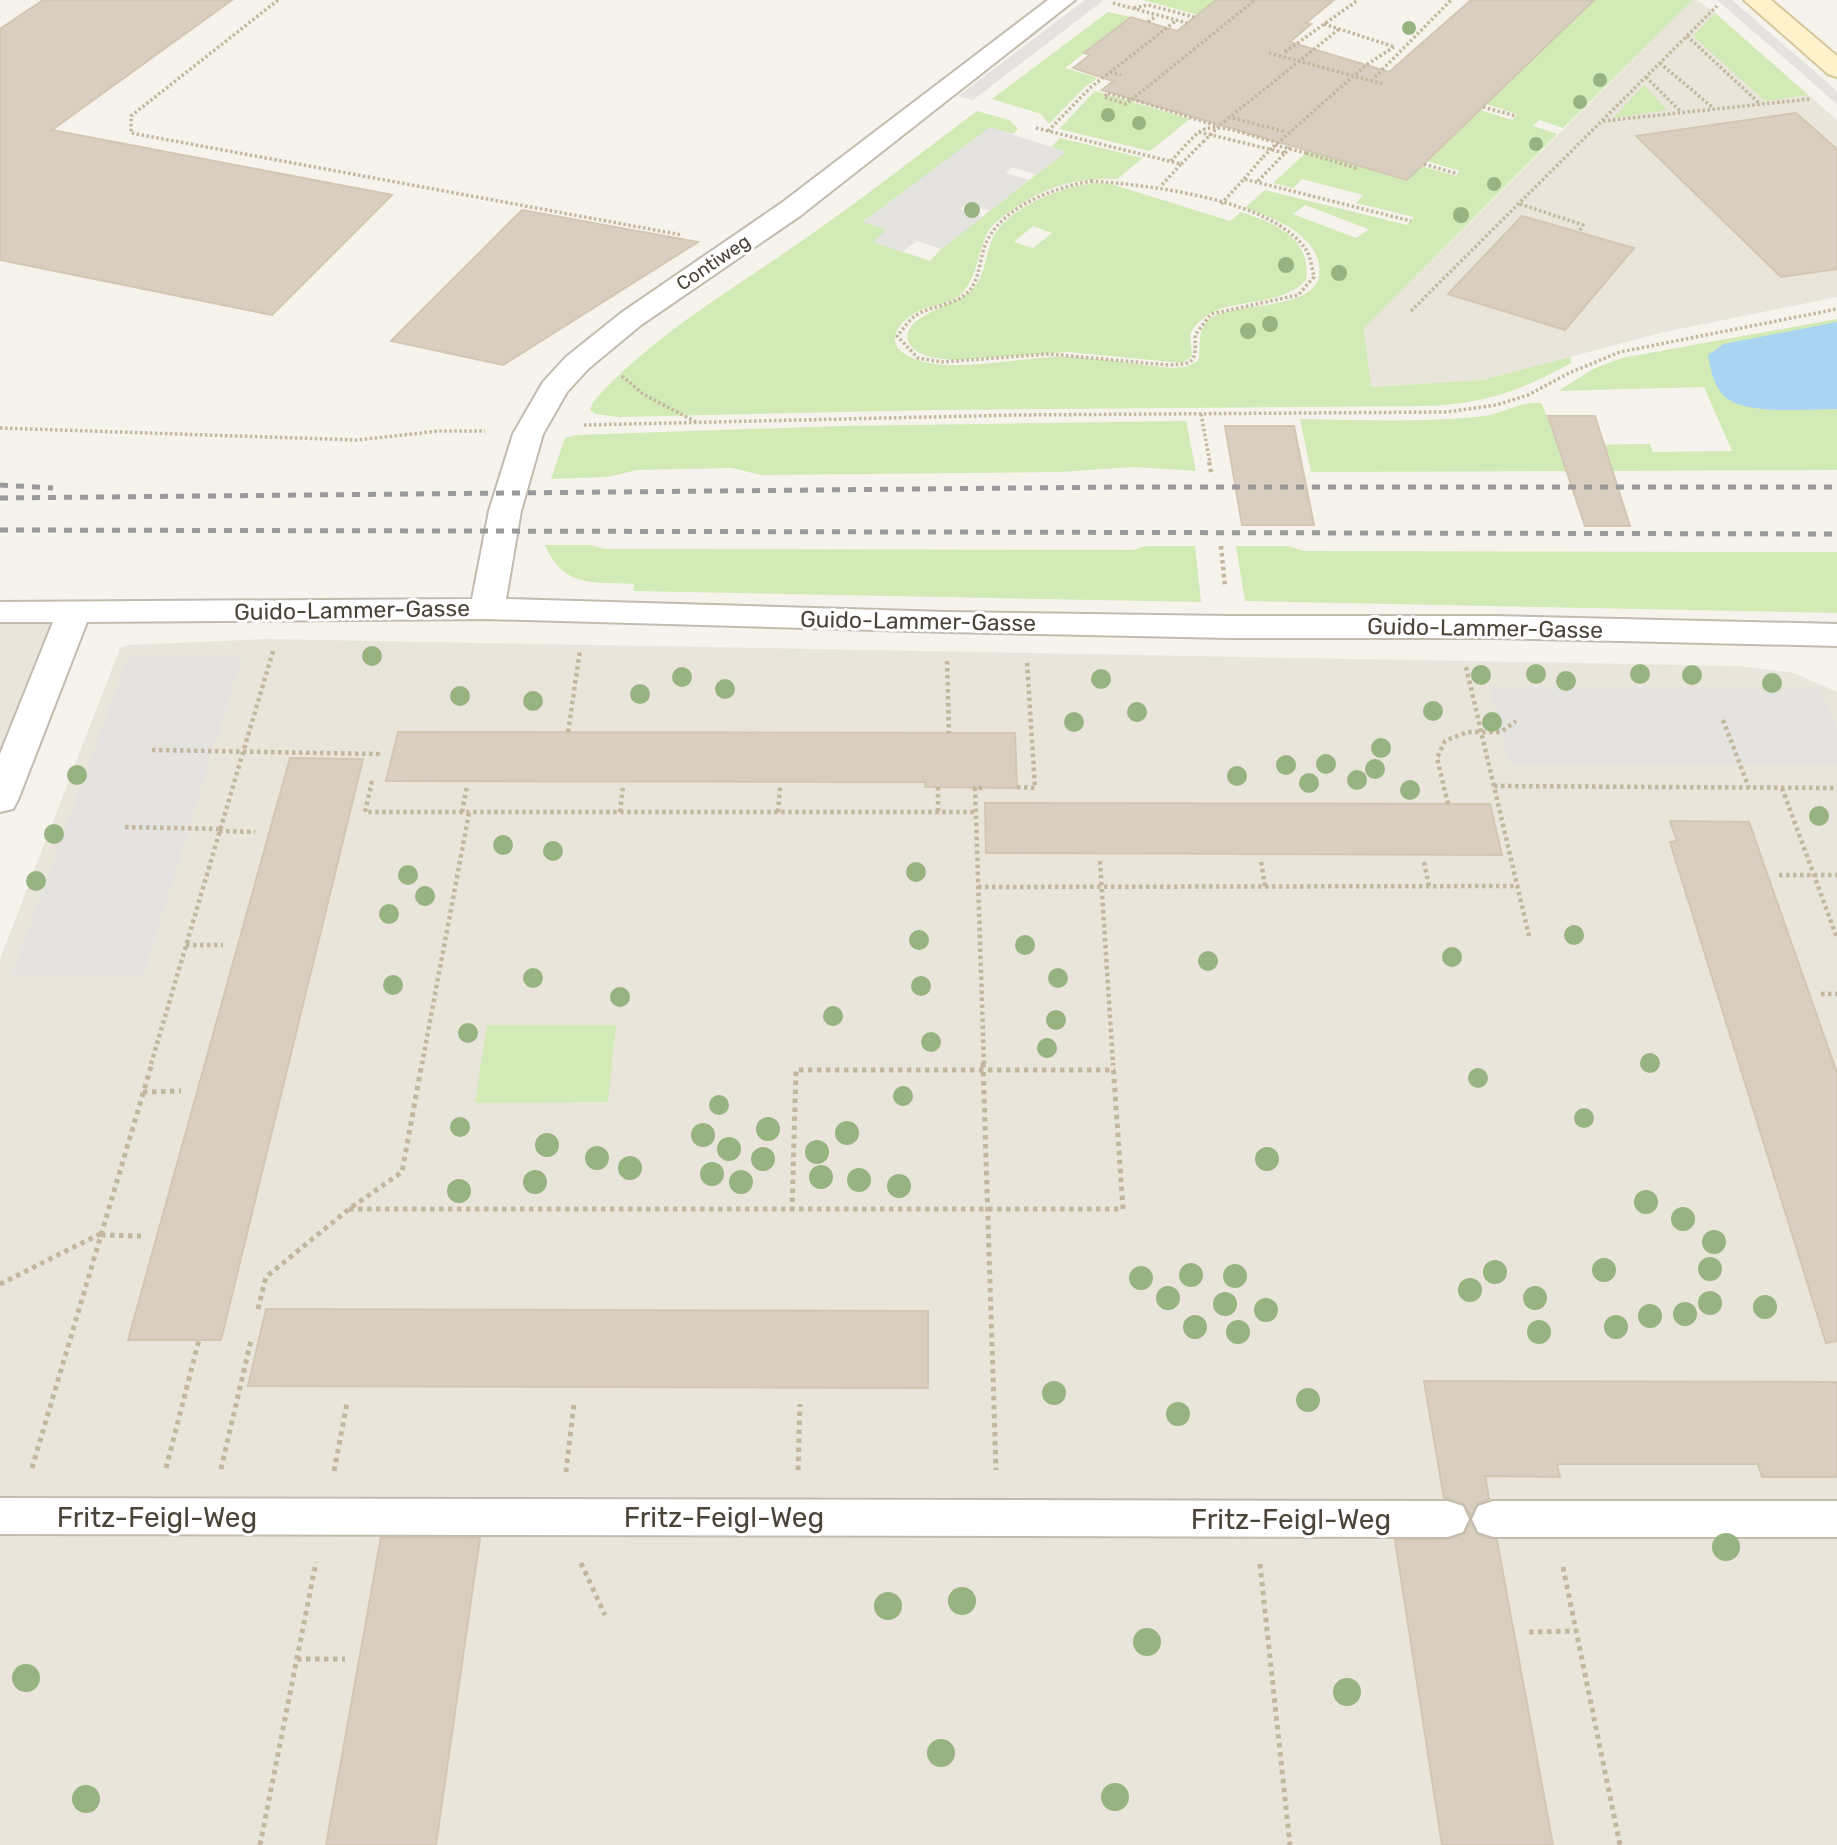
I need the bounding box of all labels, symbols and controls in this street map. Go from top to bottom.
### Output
street label: Contiweg [672,229,755,295]
street label: Guido-Lammer-Gasse [234,594,470,626]
street label: Guido-Lammer-Gasse [800,605,1036,637]
street label: Guido-Lammer-Gasse [1367,612,1603,644]
street label: Fritz-Feigl-Weg [57,1501,257,1534]
street label: Fritz-Feigl-Weg [624,1501,824,1534]
street label: Fritz-Feigl-Weg [1191,1503,1391,1536]

